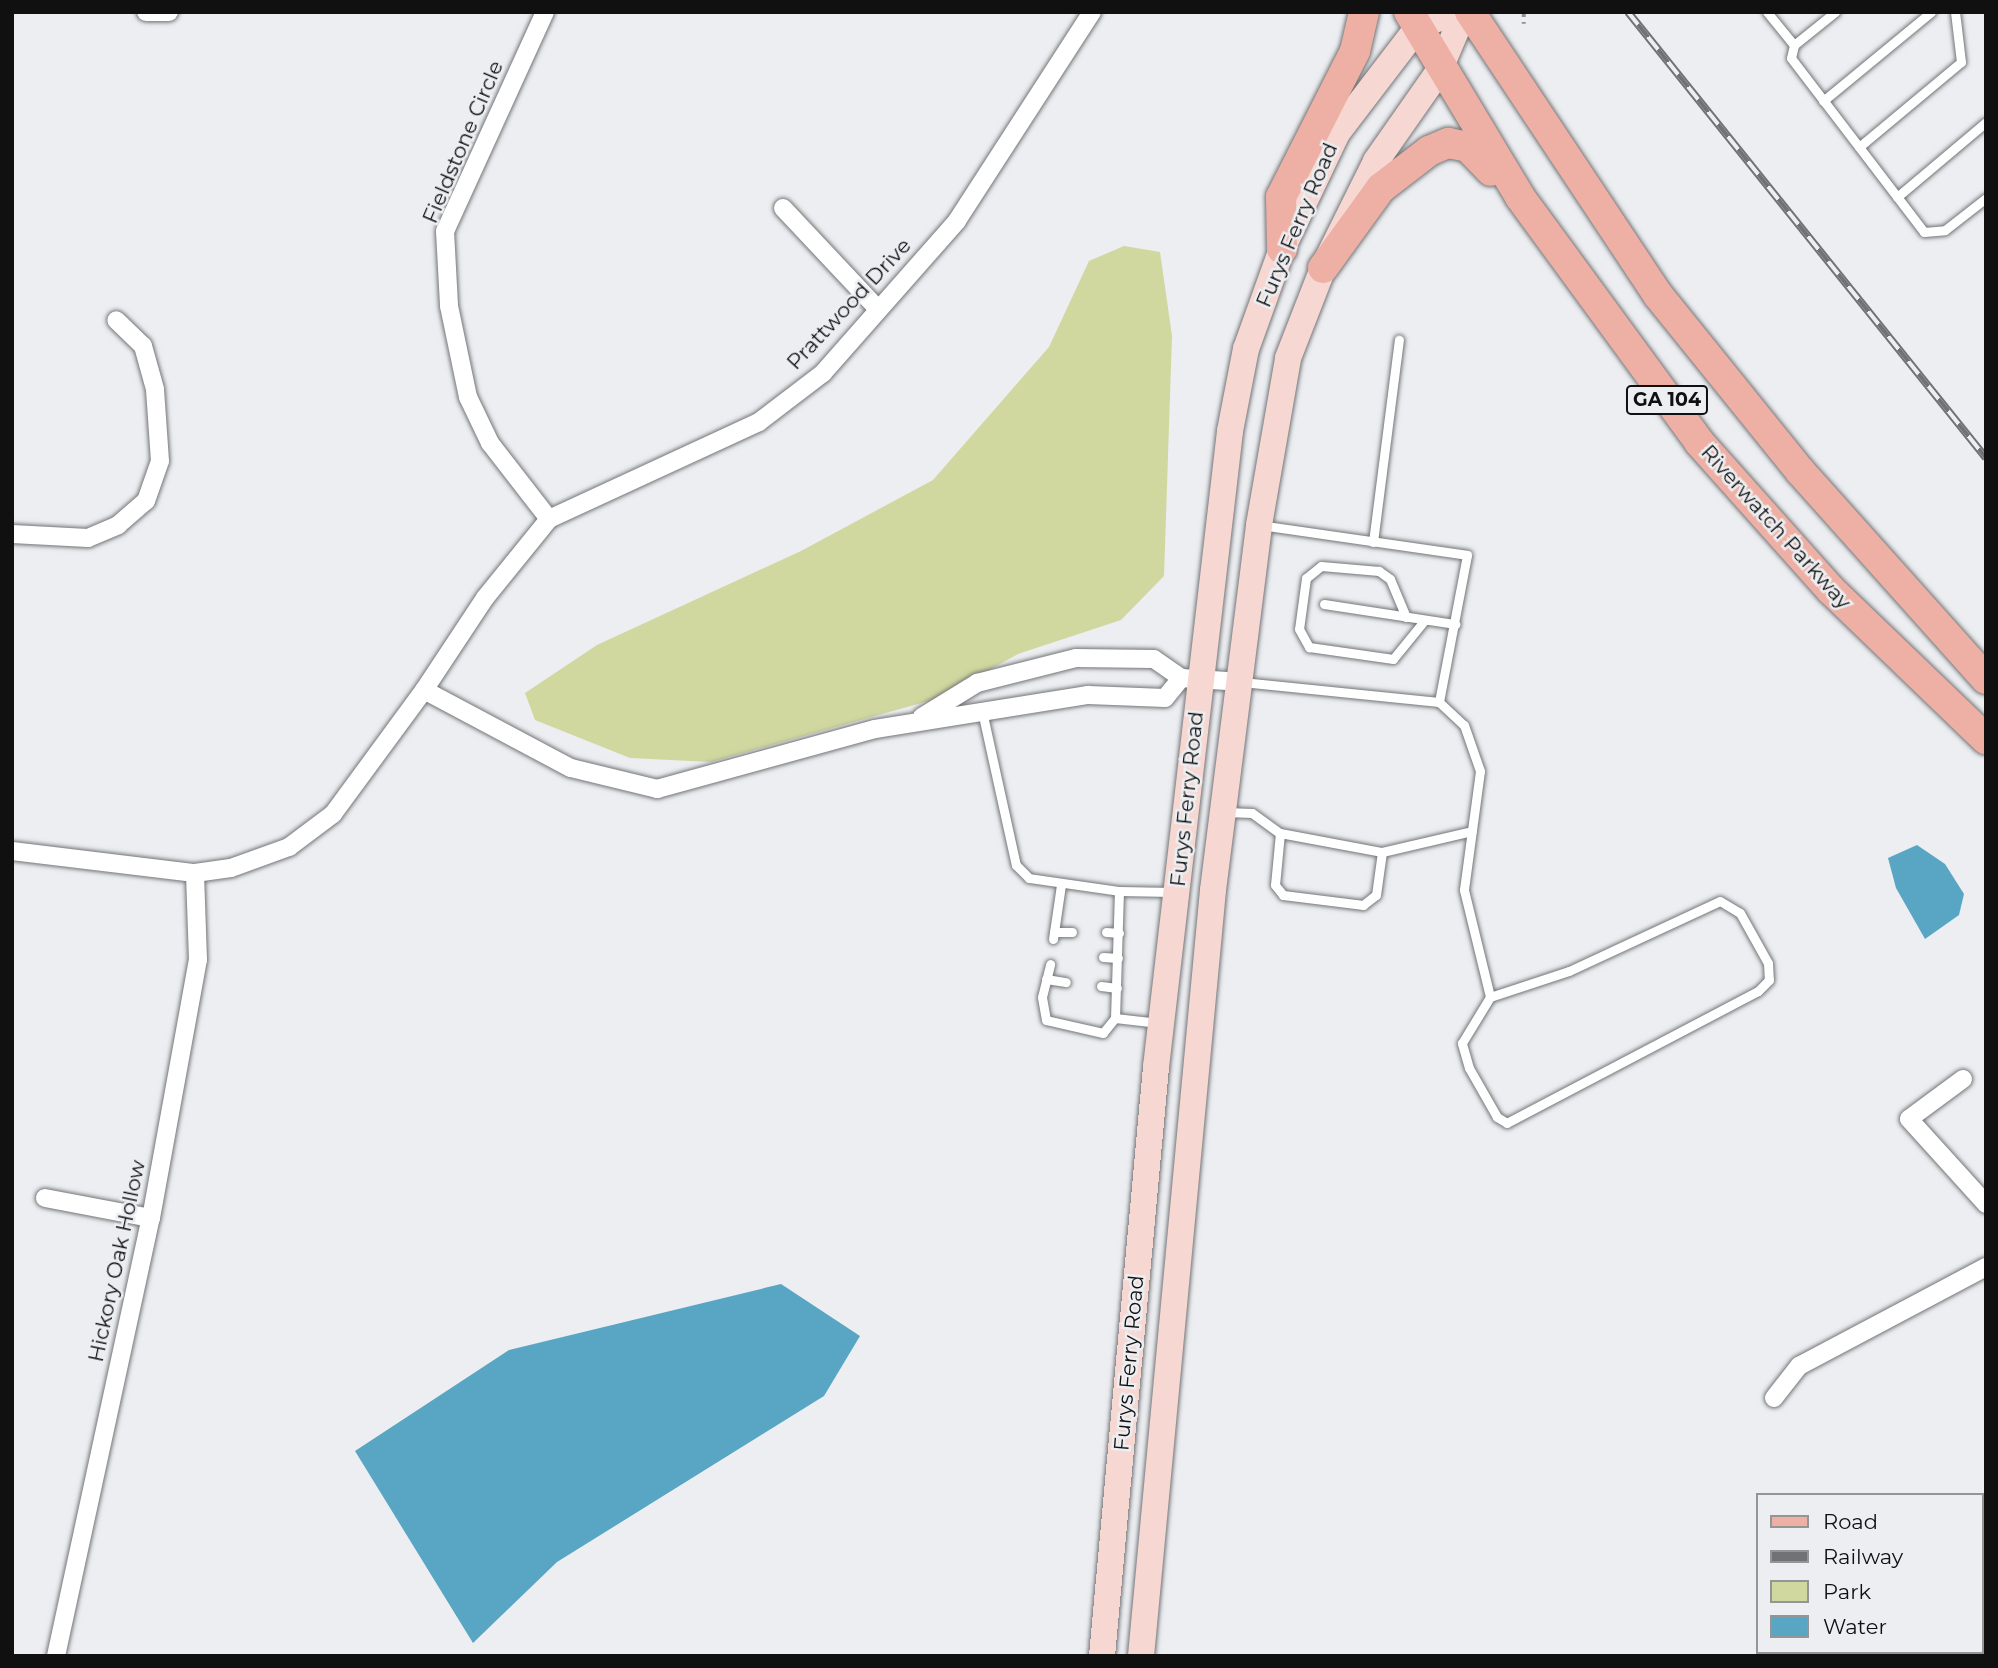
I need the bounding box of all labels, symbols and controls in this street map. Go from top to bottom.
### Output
street label: Fieldstone Circle [417,57,509,227]
street label: Furys Ferry Road [1251,139,1343,311]
street label: Prattwood Drive [782,233,916,375]
road number: GA 104 [1625,384,1709,416]
street label: Riverwatch Parkway [1696,440,1856,614]
street label: Furys Ferry Road [1165,710,1209,888]
street label: Hickory Oak Hollow [83,1158,151,1364]
street label: Furys Ferry Road [1109,1274,1149,1452]
legend [1756,1493,1984,1654]
text: Road [1823,1509,1878,1534]
text: Railway [1823,1544,1903,1569]
text: Park [1823,1579,1871,1604]
text: Water [1823,1614,1887,1639]

